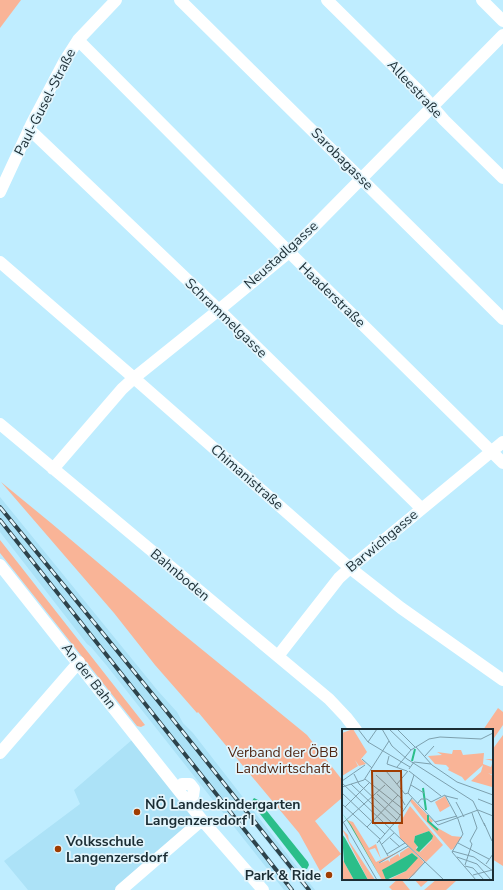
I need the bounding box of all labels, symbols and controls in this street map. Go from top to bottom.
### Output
street label: Paul-Gusel-Straße [10,45,80,159]
street label: Alleestraße [383,56,447,122]
street label: Sarobagasse [307,124,377,194]
street label: Neustadlgasse [240,217,322,293]
street label: Haaderstraße [294,258,370,332]
street label: Schrammelgasse [181,274,271,362]
street label: Chimanistraße [206,440,288,514]
street label: Barwichgasse [342,505,422,577]
street label: Bahnboden [146,544,214,606]
street label: An der Bahn [57,639,121,713]
inset map [342,729,493,880]
park label: Verband der ÖBB Landwirtschaft [227,743,338,778]
place label: NÖ Landeskindergarten Langenzersdorf I [145,795,300,830]
marker: NÖ Landeskindergarten Langenzersdorf I [132,807,142,817]
place label: Volksschule Langenzersdorf [65,832,169,867]
marker: Volksschule Langenzersdorf [53,844,63,854]
place label: Park & Ride [245,866,321,885]
marker: Park & Ride [324,870,334,880]

